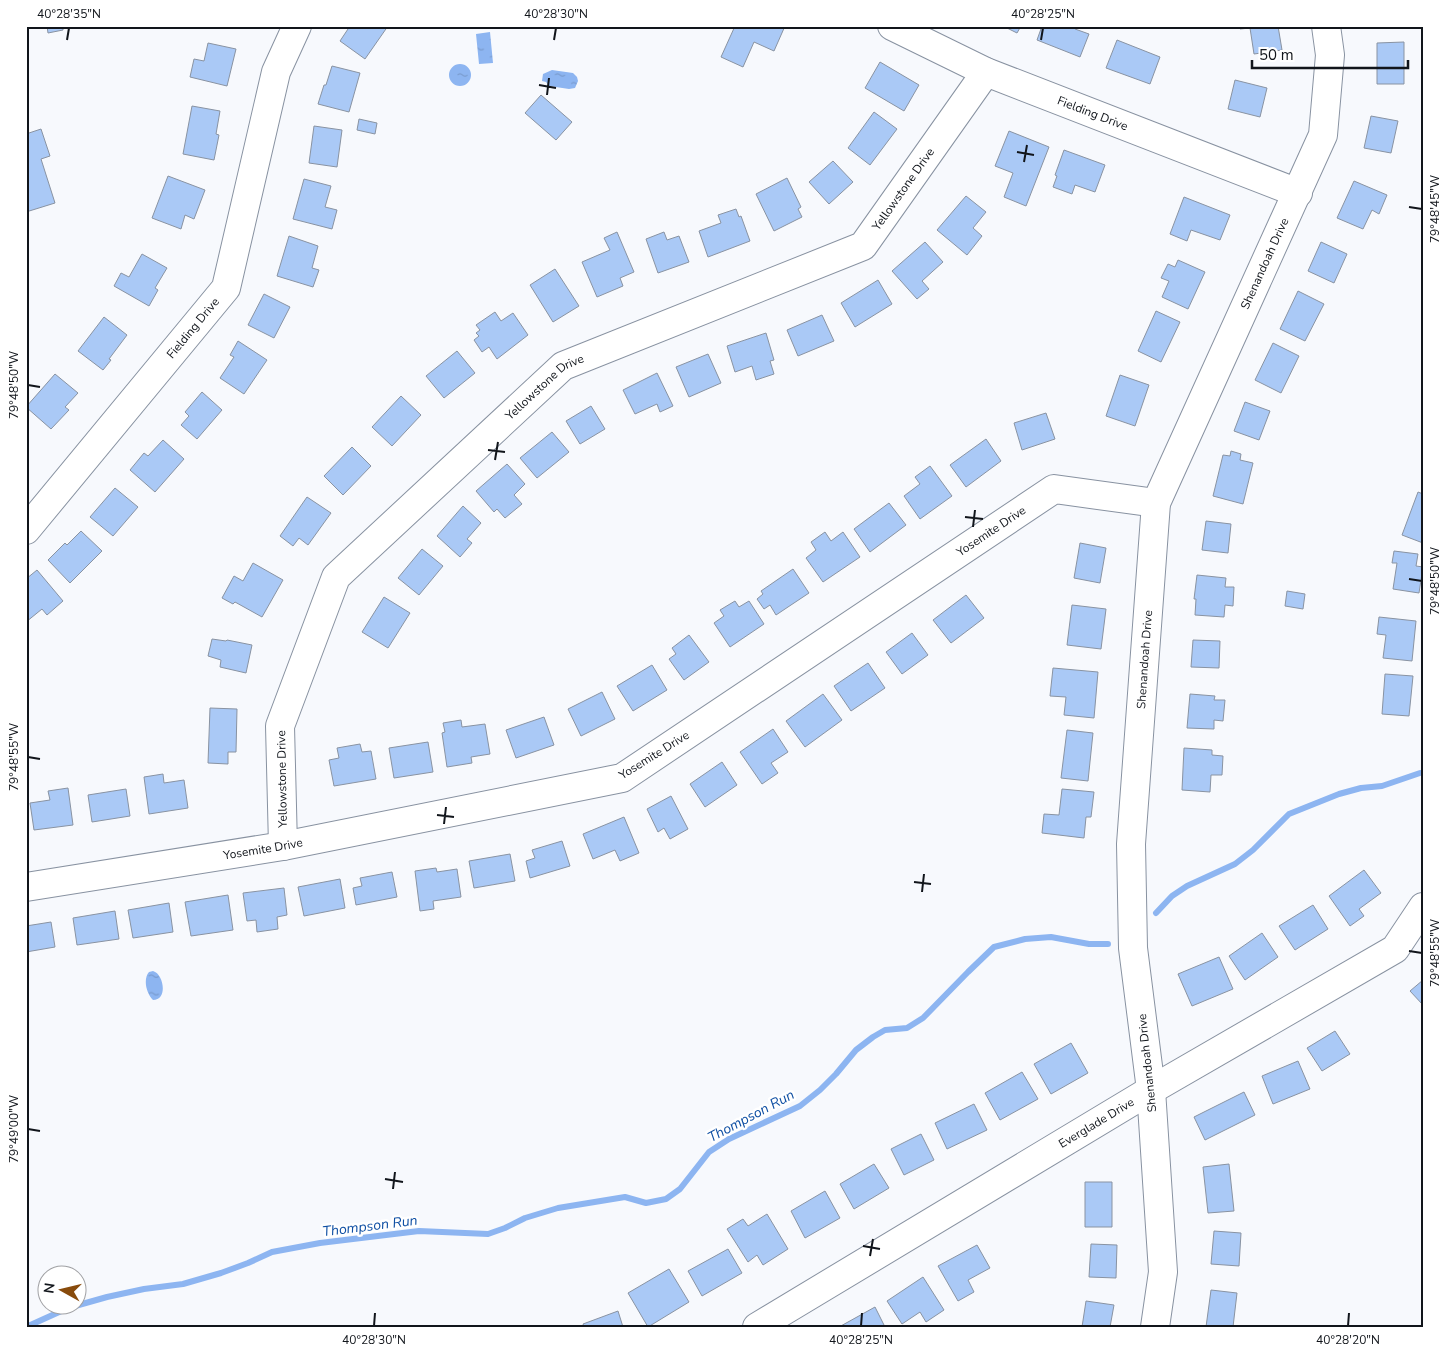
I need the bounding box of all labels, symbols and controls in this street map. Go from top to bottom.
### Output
text: 40°28'35"N [37,6,101,22]
text: 40°28'30"N [524,6,588,22]
text: 40°28'25"N [1011,6,1075,22]
scale bar [1252,38,1408,70]
text: 50 m [1259,45,1294,65]
street label: Fielding Drive [1055,92,1130,134]
street label: Yellowstone Drive [868,145,938,234]
text: 79°48'45"W [1427,175,1443,243]
street label: Shenandoah Drive [1237,215,1292,312]
street label: Fielding Drive [163,294,223,362]
text: 79°48'50"W [6,351,22,419]
street label: Yellowstone Drive [501,351,586,424]
street label: Yosemite Drive [952,502,1029,561]
text: 79°48'50"W [1427,547,1443,615]
street label: Shenandoah Drive [1133,610,1156,710]
text: 79°48'55"W [6,723,22,791]
street label: Yosemite Drive [615,727,692,784]
street label: Yellowstone Drive [273,730,291,829]
street label: Yosemite Drive [221,834,304,864]
text: 79°48'55"W [1427,919,1443,987]
street label: Shenandoah Drive [1134,1013,1160,1113]
water label: Thompson Run [704,1085,798,1147]
street label: Everglade Drive [1056,1094,1137,1152]
text: 79°49'00"W [6,1095,22,1163]
water label: Thompson Run [321,1211,419,1241]
north arrow [38,1266,88,1316]
text: N [39,1282,60,1295]
text: 40°28'30"N [342,1332,406,1348]
text: 40°28'25"N [829,1332,893,1348]
text: 40°28'20"N [1316,1332,1380,1348]

